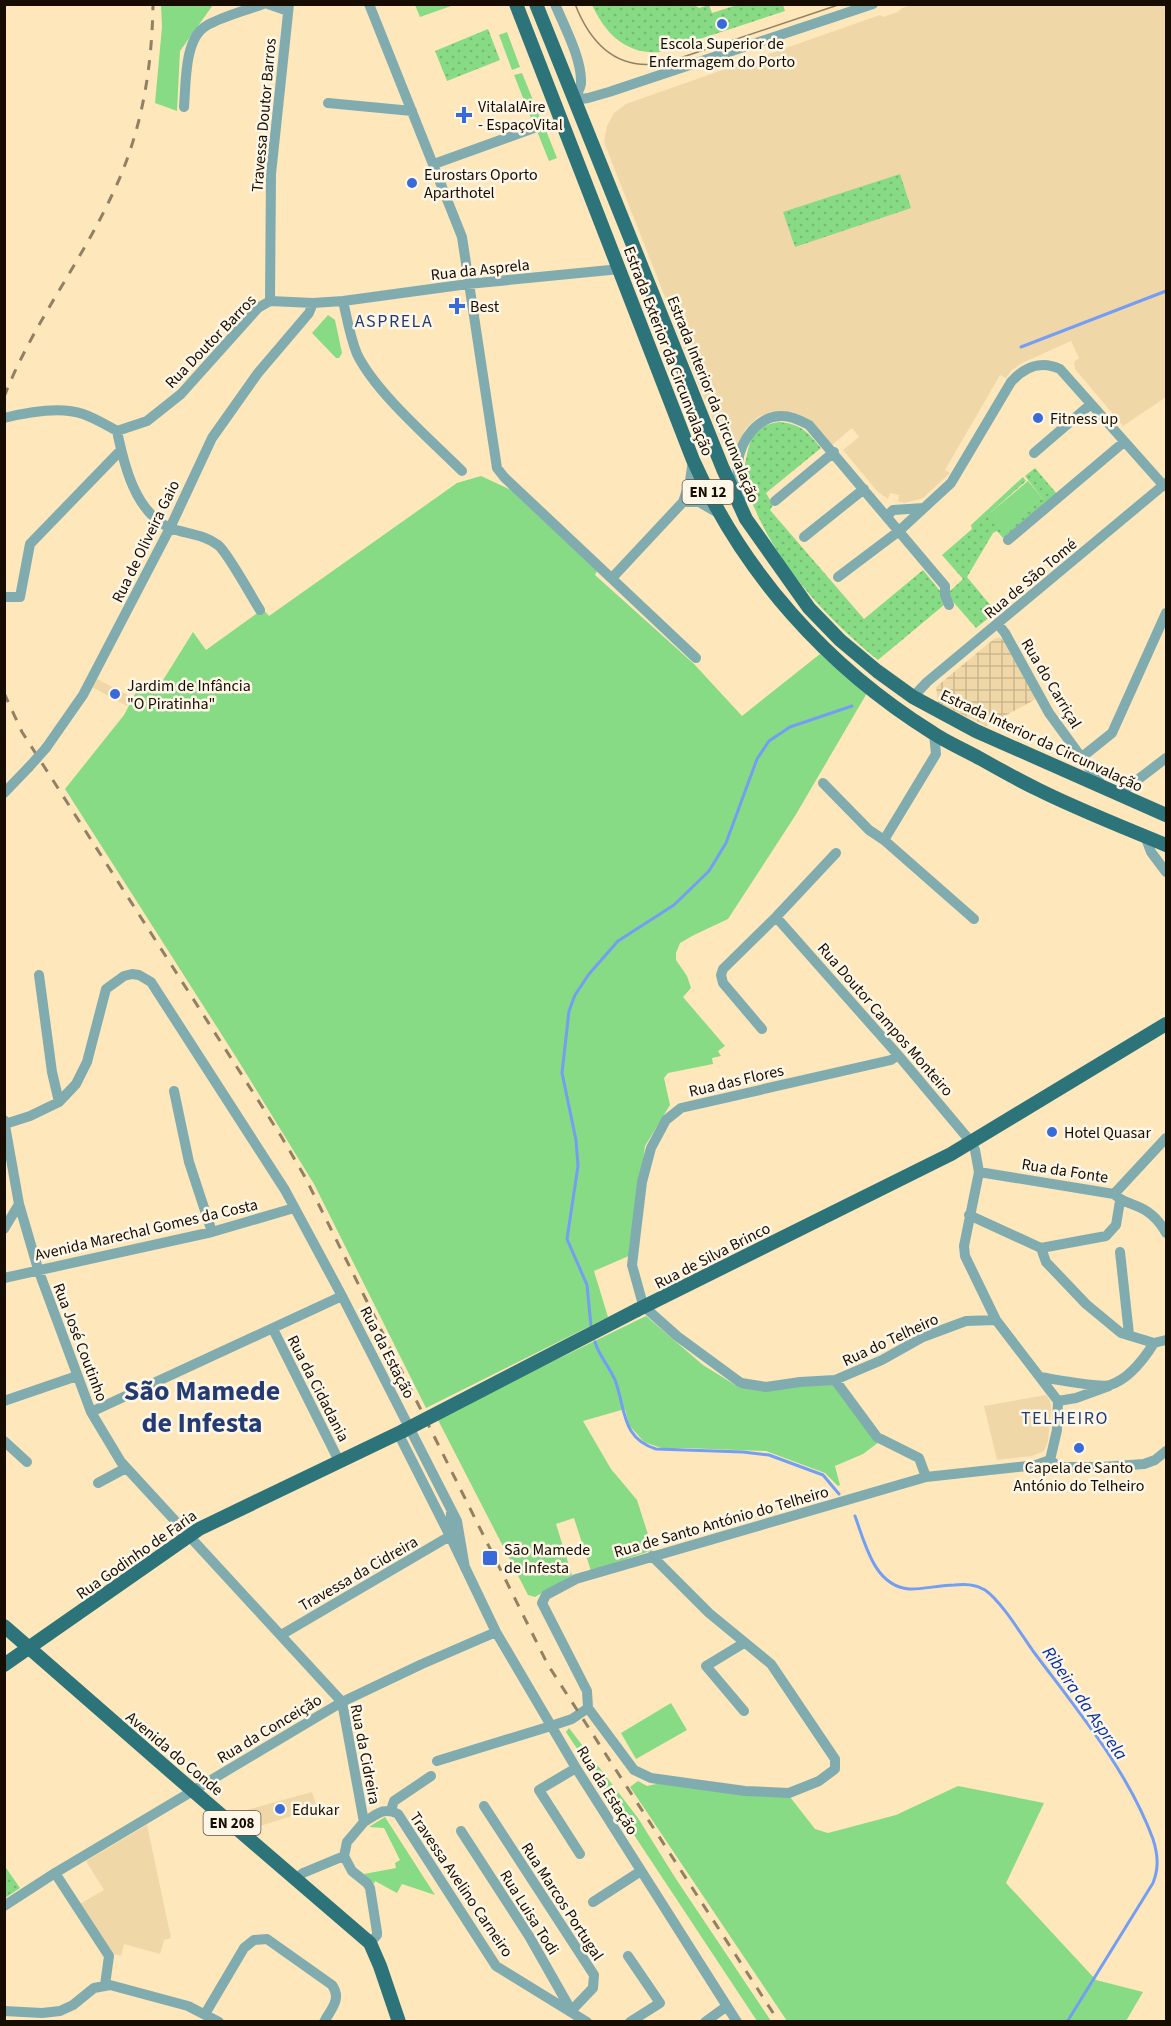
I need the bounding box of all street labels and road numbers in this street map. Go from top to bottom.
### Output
street label: Travessa Doutor Barros [246,37,282,193]
street label: Estrada Exterior da Circunvalação [618,243,718,459]
street label: Rua da Asprela [430,254,531,286]
street label: Rua Doutor Barros [160,290,261,393]
street label: Estrada Interior da Circunvalação [661,293,765,506]
street label: Rua de Oliveira Gaio [107,476,185,606]
road number: EN 12 [682,480,734,504]
street label: Rua de São Tomé [980,533,1082,624]
street label: Rua do Carriçal [1016,634,1087,733]
street label: Estrada Interior da Circunvalação [937,684,1146,798]
street label: Rua Doutor Campos Monteiro [812,938,958,1101]
street label: Rua das Flores [687,1059,786,1103]
street label: Rua da Fonte [1020,1153,1110,1189]
street label: Avenida Marechal Gomes da Costa [33,1194,260,1266]
street label: Rua de Silva Brinco [651,1217,774,1295]
street label: Rua José Coutinho [47,1280,113,1405]
street label: Rua da Estação [354,1302,420,1402]
street label: Rua do Telheiro [839,1308,942,1372]
street label: Rua da Cidadania [282,1331,354,1446]
street label: Rua de Santo António do Telheiro [611,1481,831,1563]
street label: Rua Godinho de Faria [72,1505,201,1605]
street label: Travessa da Cidreira [295,1531,422,1617]
street label: Rua da Conceição [213,1689,326,1769]
street label: Rua da Cidreira [345,1702,386,1806]
street label: Avenida do Conde [121,1706,228,1801]
street label: Rua da Estação [571,1742,643,1839]
street label: Travessa Avelino Carneiro [404,1807,518,1962]
road number: EN 208 [204,1811,260,1835]
street label: Rua Marcos Portugal [516,1838,609,1965]
street label: Rua Luisa Todi [494,1866,564,1959]

